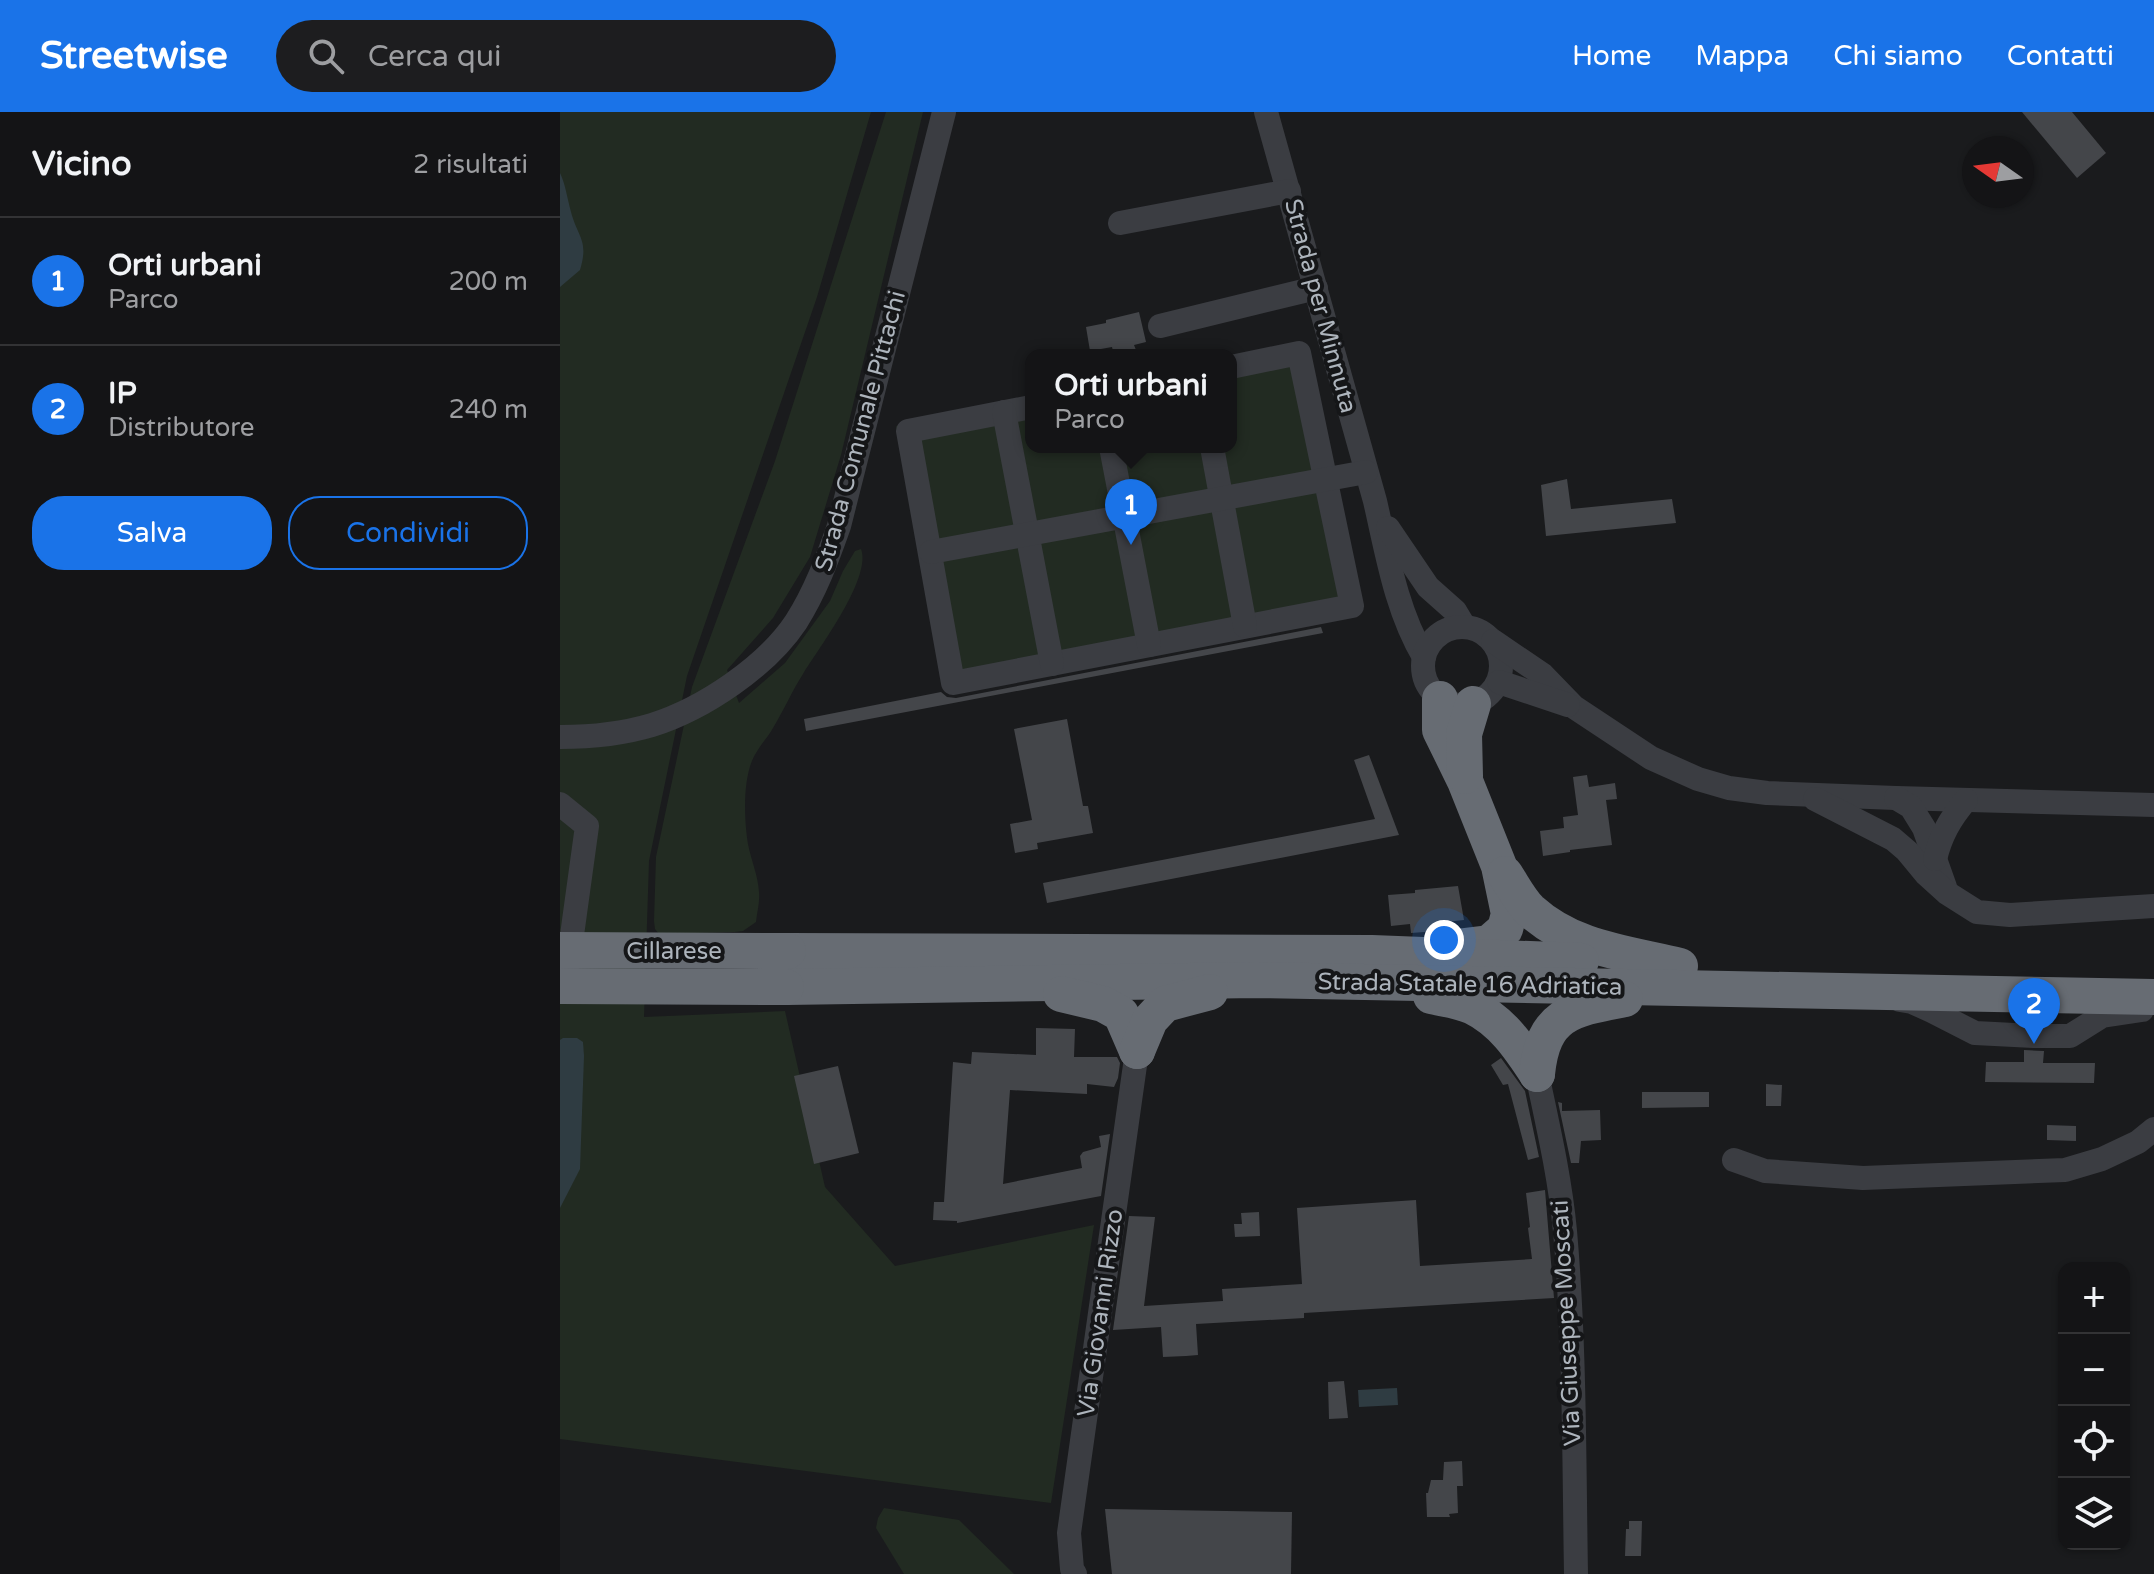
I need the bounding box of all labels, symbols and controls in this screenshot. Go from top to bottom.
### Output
search box [276,20,836,92]
text: Streetwise [40,33,228,79]
icon: search [304,34,348,78]
text: Cerca qui [368,38,501,75]
text: Home [1572,39,1651,73]
text: Mappa [1695,39,1789,73]
text: Chi siamo [1833,39,1963,73]
text: Contatti [2007,39,2114,73]
north arrow [1962,136,2034,208]
text: Vicino [32,144,132,185]
text: 2 risultati [413,149,528,180]
street label: Strada per Minnuta [1278,196,1363,416]
text: Orti urbani [108,247,262,284]
text: 1 [50,266,66,297]
text: 200 m [448,266,528,297]
text: Parco [108,284,179,315]
street label: Strada Comunale Pittachi [809,288,912,575]
popup [1025,349,1237,453]
text: Orti urbani [1054,367,1208,404]
text: IP [108,375,137,412]
text: 2 [50,394,66,425]
text: 240 m [448,394,528,425]
text: Parco [1054,404,1125,435]
text: Distributore [108,412,255,443]
pin: 1 [1105,479,1157,545]
button: Salva [32,496,272,570]
button: Condividi [288,496,528,570]
your location [1424,920,1464,960]
street label: Cillarese [626,937,722,966]
street label: Strada Statale 16 Adriatica [1317,967,1623,1002]
pin: 2 [2008,978,2060,1044]
street label: Via Giuseppe Moscati [1546,1199,1587,1447]
street label: Via Giovanni Rizzo [1072,1207,1129,1419]
map controls [2058,1262,2130,1550]
button: + [2058,1262,2130,1334]
button: − [2058,1334,2130,1406]
button: locate [2058,1406,2130,1478]
button: layers [2058,1478,2130,1550]

